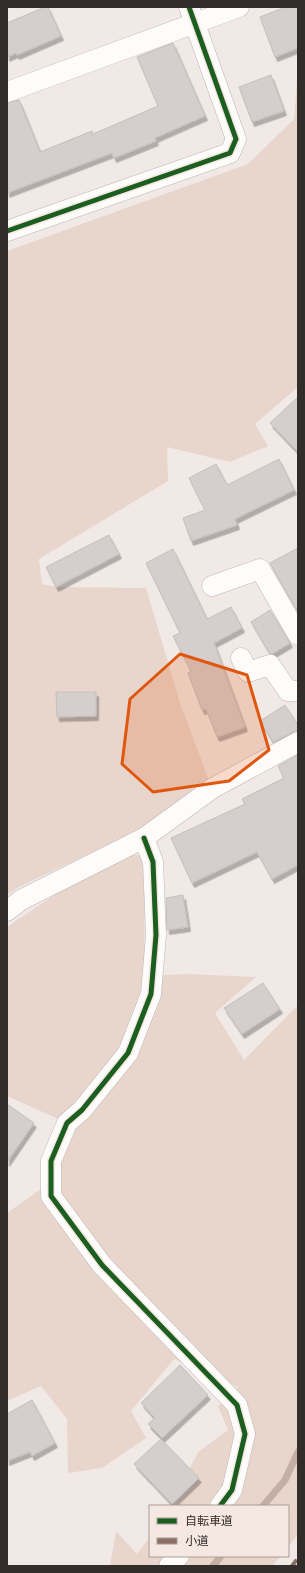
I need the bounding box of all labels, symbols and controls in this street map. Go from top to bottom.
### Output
legend [149,1505,289,1557]
text: 自転車道 [185,1514,233,1528]
text: 小道 [185,1534,209,1548]

